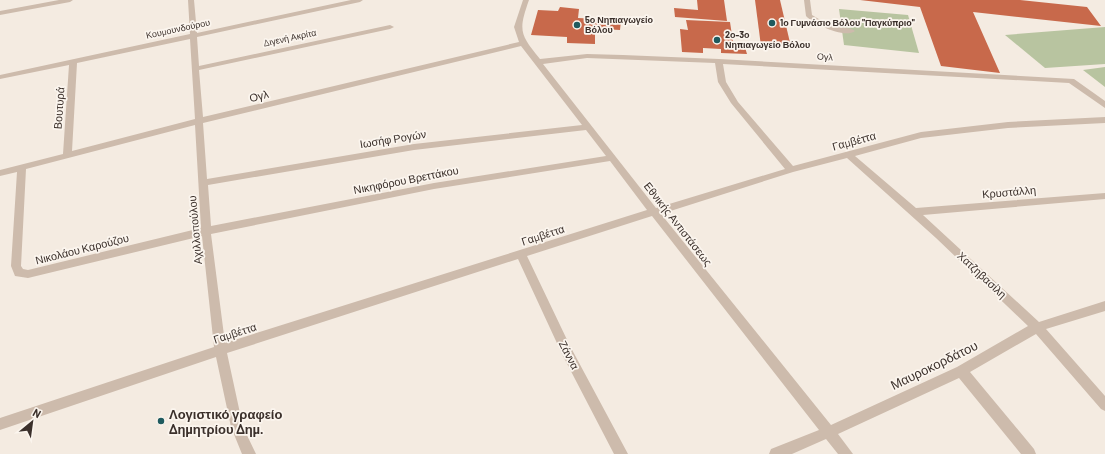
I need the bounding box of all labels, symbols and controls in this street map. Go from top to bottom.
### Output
place label: 5ο Νηπιαγωγείο Βόλου [585,14,654,35]
street label: Κουμουνδούρου [145,16,211,41]
place label: 1ο Γυμνάσιο Βόλου ''Παγκύπριο'' [780,17,915,28]
marker: 1ο Γυμνάσιο Βόλου ''Παγκύπριο'' [767,18,777,28]
marker: 5ο Νηπιαγωγείο Βόλου [572,20,582,30]
street label: Διγενή Ακρίτα [262,27,317,48]
place label: 2ο-3ο Νηπιαγωγείο Βόλου [725,29,810,50]
marker: 2ο-3ο Νηπιαγωγείο Βόλου [712,35,722,45]
street label: Ογλ [817,51,834,62]
street label: Βουτυρά [51,86,67,130]
street label: Ογλ [248,87,270,104]
street label: Ιωσήφ Ρογών [359,127,427,150]
street label: Γαμβέττα [831,128,878,153]
street label: Νικηφόρου Βρεττάκου [352,163,460,196]
street label: Εθνικής Αντιστάσεως [642,179,715,268]
street label: Κρυστάλλη [981,183,1036,200]
street label: Αχιλλοπούλου [185,195,204,265]
street label: Γαμβέττα [520,221,567,248]
street label: Νικολάου Καρούζου [34,231,130,266]
street label: Χατζηβασίλη [955,249,1010,301]
street label: Γαμβέττα [212,319,259,346]
street label: Μαυροκορδάτου [888,337,980,393]
street label: Ζάννα [557,338,582,372]
north arrow [12,402,52,442]
text: N [31,405,43,420]
place label: Λογιστικό γραφείο Δημητρίου Δημ. [169,406,282,437]
marker: Λογιστικό γραφείο Δημητρίου Δημ. [156,416,166,426]

